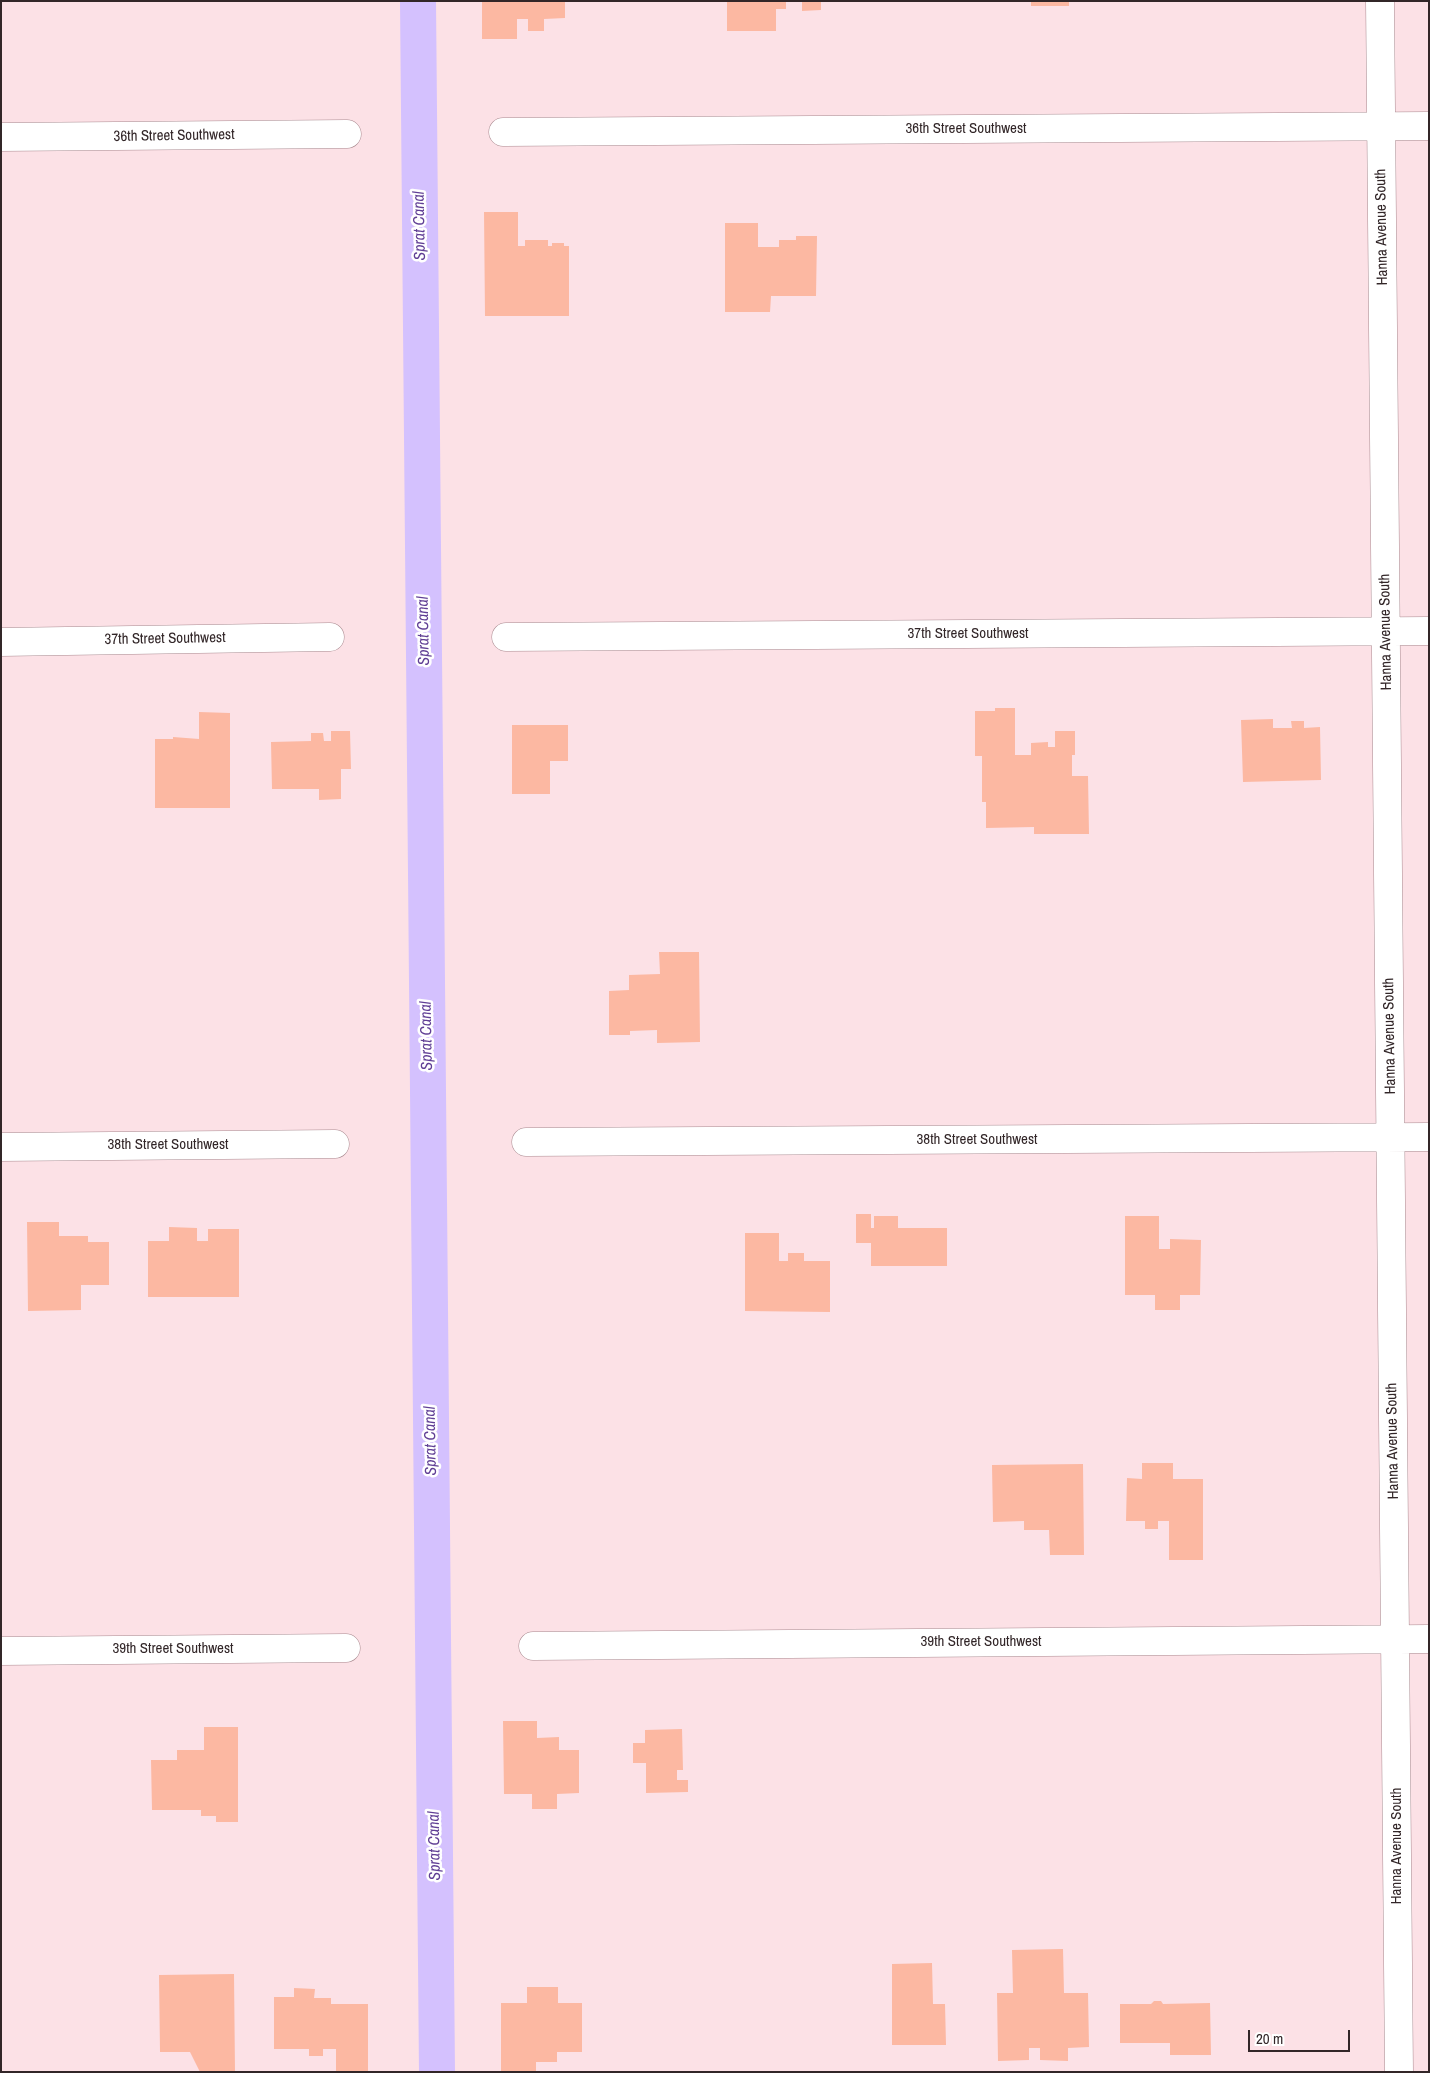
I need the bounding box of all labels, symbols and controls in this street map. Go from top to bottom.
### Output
street label: 36th Street Southwest [905,120,1027,138]
street label: 36th Street Southwest [113,126,235,146]
street label: Hanna Avenue South [1372,168,1392,286]
water label: Sprat Canal [410,191,430,261]
street label: Hanna Avenue South [1376,573,1396,691]
water label: Sprat Canal [414,596,434,666]
street label: 37th Street Southwest [907,625,1029,643]
street label: 37th Street Southwest [104,629,226,649]
street label: Hanna Avenue South [1380,977,1400,1095]
water label: Sprat Canal [417,1001,437,1071]
street label: 38th Street Southwest [916,1131,1038,1149]
street label: 38th Street Southwest [107,1136,229,1154]
street label: Hanna Avenue South [1383,1382,1403,1500]
water label: Sprat Canal [421,1406,441,1476]
street label: 39th Street Southwest [920,1633,1042,1651]
street label: 39th Street Southwest [112,1640,234,1658]
street label: Hanna Avenue South [1388,1788,1406,1904]
water label: Sprat Canal [425,1811,445,1881]
scale bar [1250,2020,1352,2052]
text: 20 m [1256,2028,1283,2049]

